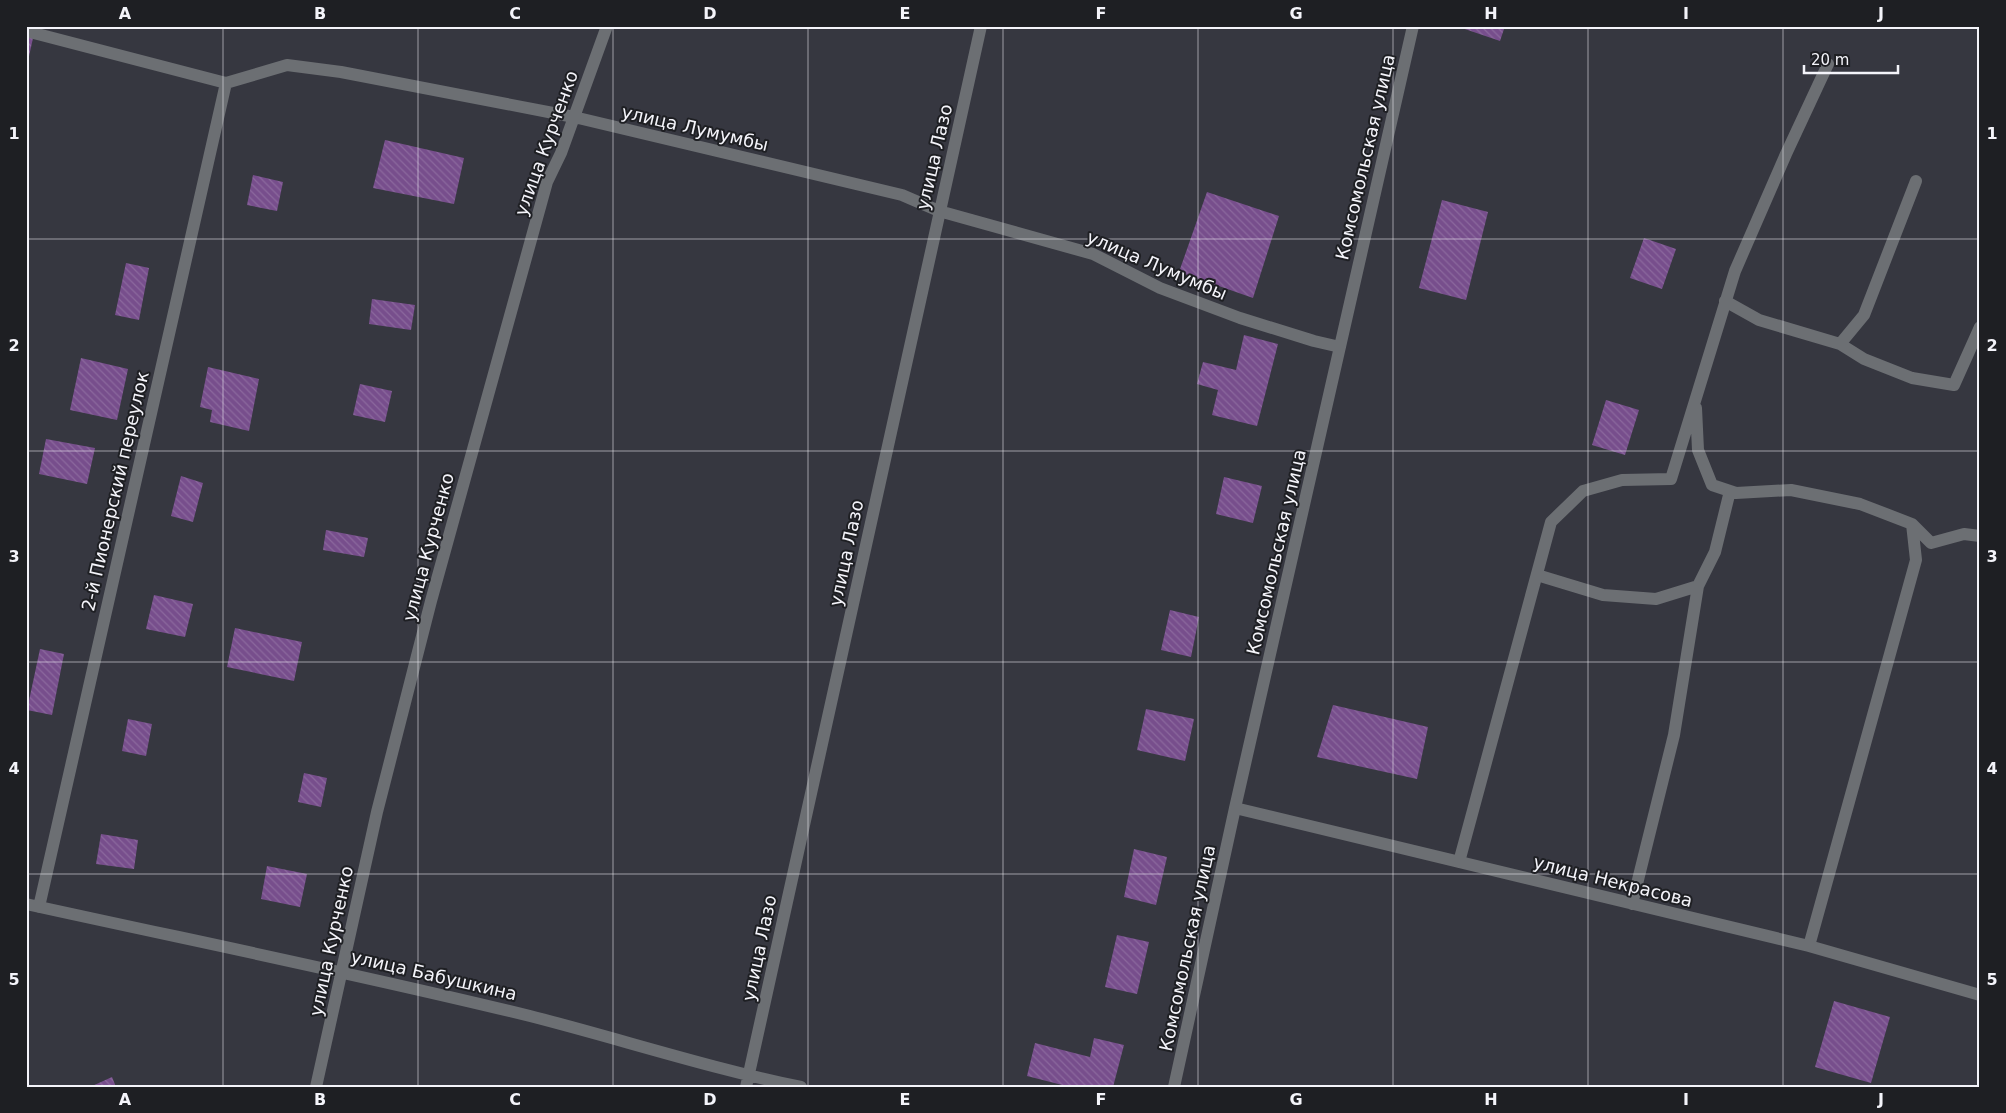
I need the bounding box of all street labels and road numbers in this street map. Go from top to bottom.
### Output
street label: Комсомольская улица [1331,52,1399,262]
street label: улица Курченко [510,67,582,219]
street label: улица Лумумбы [619,101,771,155]
street label: улица Лазо [912,102,956,212]
street label: улица Лумумбы [1084,226,1230,304]
street label: 2-й Пионерский переулок [77,369,153,613]
street label: Комсомольская улица [1242,447,1310,657]
street label: улица Курченко [398,470,458,624]
street label: улица Лазо [825,498,867,608]
street label: Комсомольская улица [1155,843,1219,1053]
street label: улица Некрасова [1531,851,1695,911]
street label: улица Курченко [305,864,357,1018]
street label: улица Лазо [738,893,780,1003]
street label: улица Бабушкина [349,946,519,1004]

